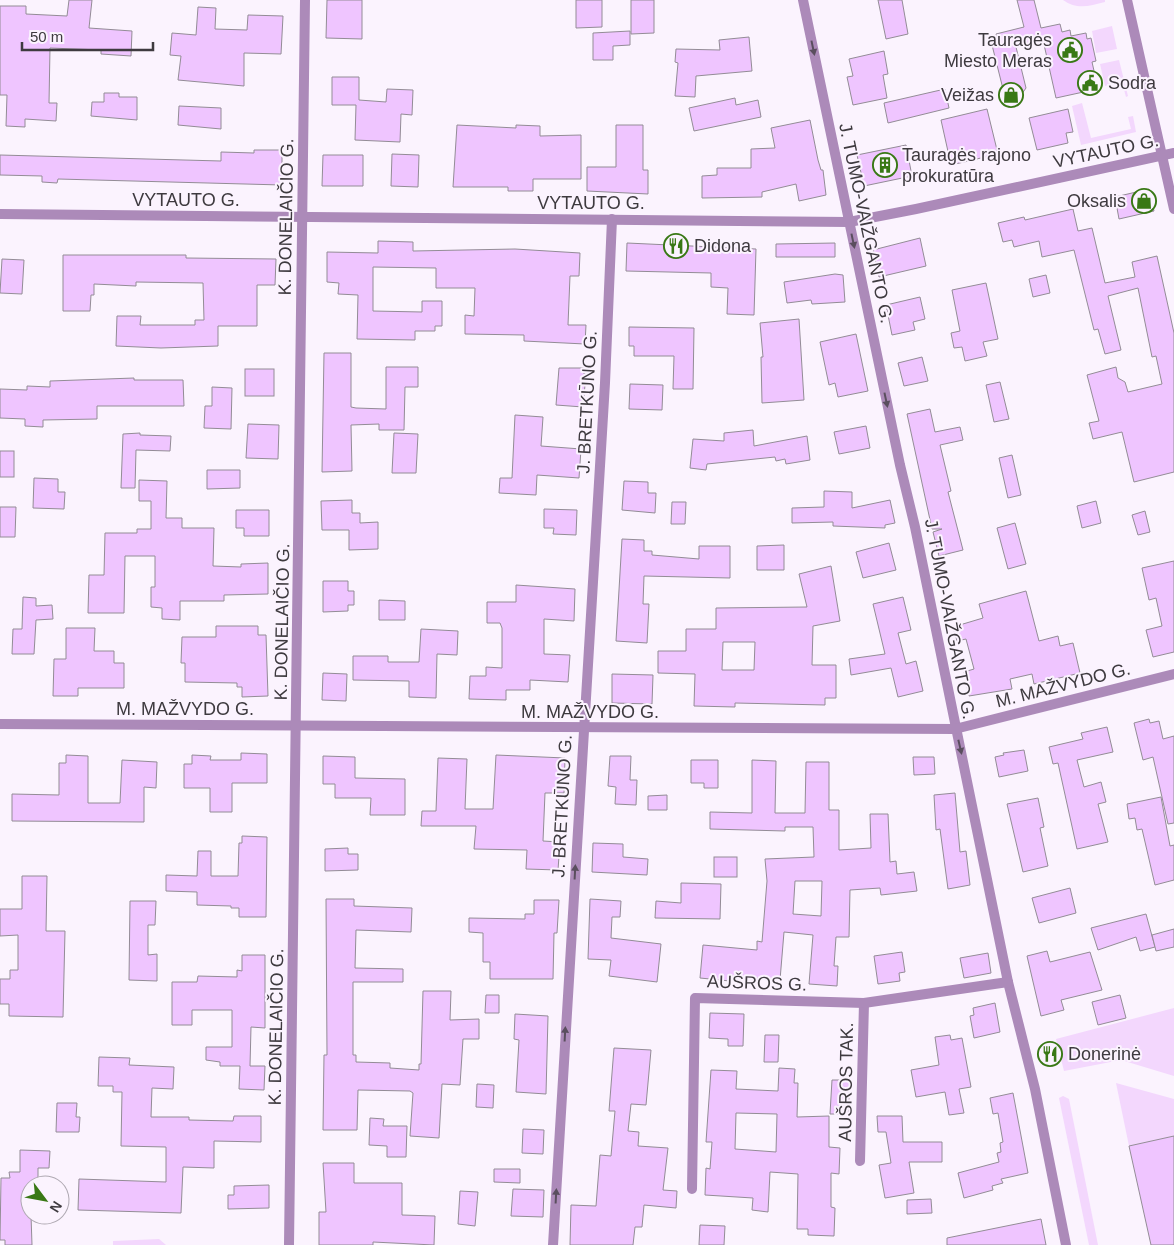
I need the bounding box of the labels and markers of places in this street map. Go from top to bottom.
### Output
place label: Tauragės Miesto Meras [944,30,1052,71]
public building icon: Tauragės Miesto Meras [1057,37,1083,63]
public building icon: Sodra [1077,70,1103,96]
place label: Sodra [1108,73,1157,93]
shop icon: Veižas [998,82,1024,108]
place label: Veižas [941,85,994,105]
place label: Tauragės rajono prokuratūra [902,145,1031,186]
building icon: Tauragės rajono prokuratūra [872,152,898,178]
shop icon: Oksalis [1131,188,1157,214]
place label: Oksalis [1067,191,1126,211]
restaurant icon: Didona [663,233,689,259]
place label: Didona [694,236,752,256]
restaurant icon: Donerinė [1037,1041,1063,1067]
place label: Donerinė [1068,1044,1141,1064]

